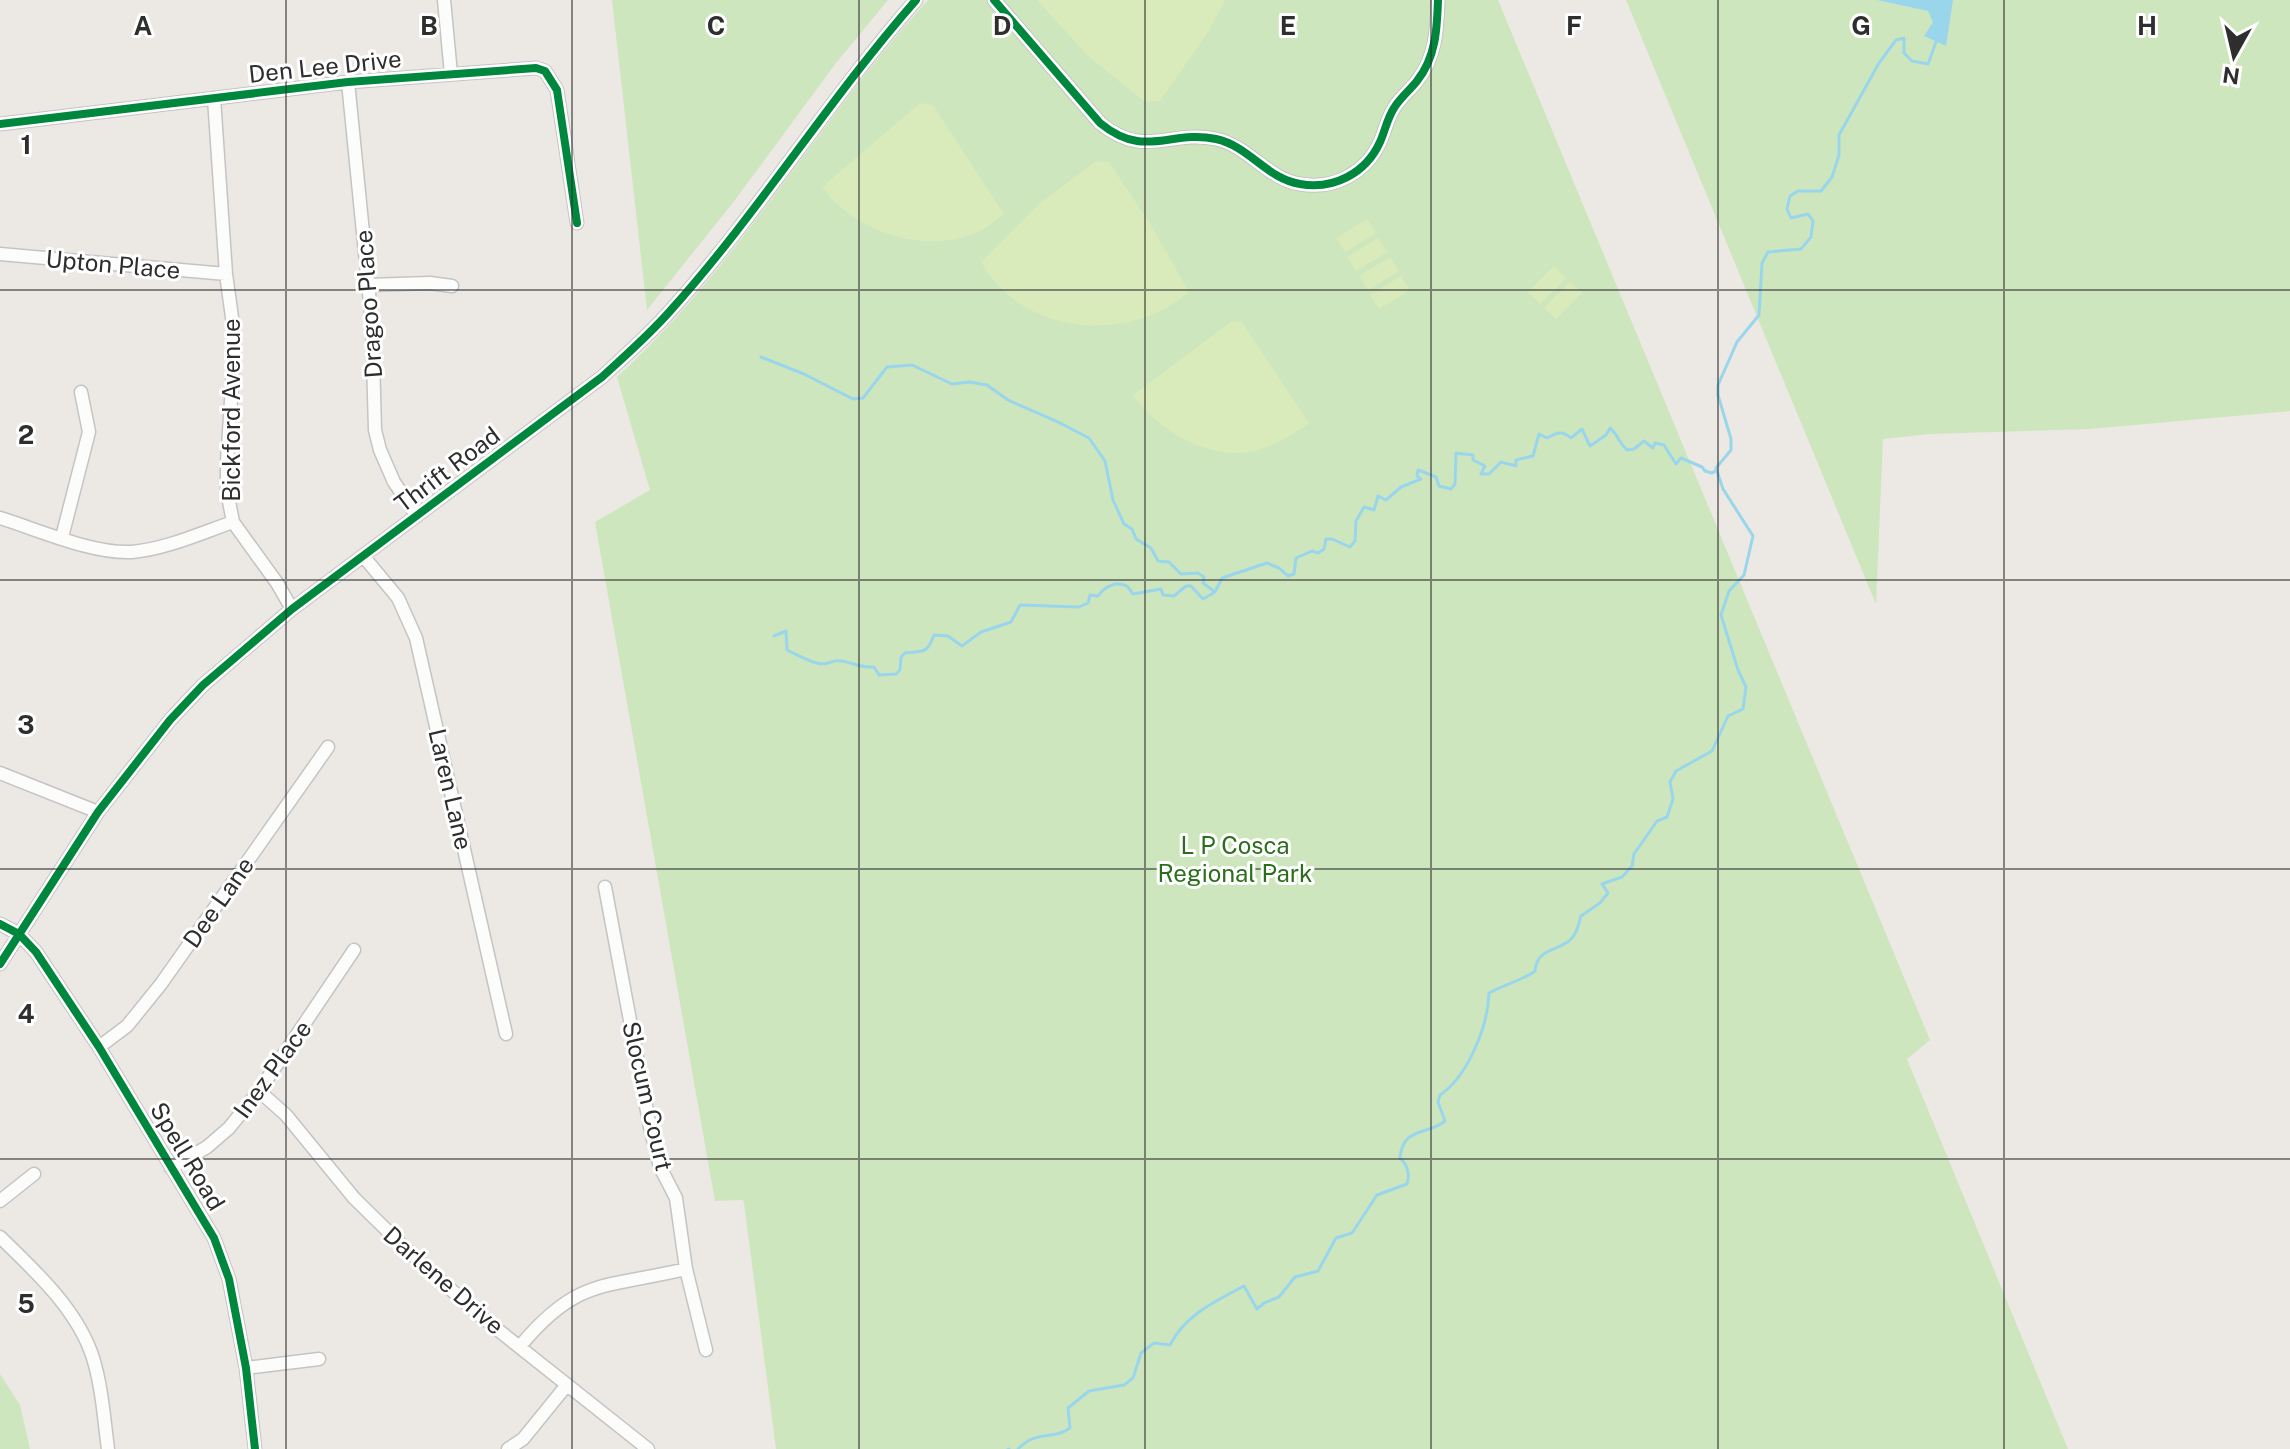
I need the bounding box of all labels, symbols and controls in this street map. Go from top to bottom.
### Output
text: A [134,10,153,41]
text: B [420,10,438,41]
text: C [707,10,725,41]
text: D [993,10,1011,41]
text: E [1280,10,1296,41]
text: F [1566,10,1582,41]
text: G [1851,10,1871,41]
text: H [2137,10,2157,41]
north arrow [2194,16,2274,96]
street label: Den Lee Drive [247,44,403,88]
text: N [2221,62,2242,90]
text: 1 [20,129,32,160]
street label: Dragoo Place [349,229,387,379]
street label: Upton Place [44,244,182,284]
street label: Bickford Avenue [217,318,245,502]
text: 2 [18,419,34,450]
street label: Thrift Road [389,420,505,518]
text: 3 [17,709,35,740]
street label: Laren Lane [423,726,479,852]
park label: L P Cosca Regional Park [1157,831,1313,887]
street label: Dee Lane [177,851,259,953]
text: 4 [17,998,35,1029]
street label: Inez Place [227,1015,317,1123]
street label: Slocum Court [617,1019,679,1173]
street label: Spell Road [145,1097,231,1215]
street label: Darlene Drive [378,1220,510,1340]
text: 5 [17,1288,35,1319]

